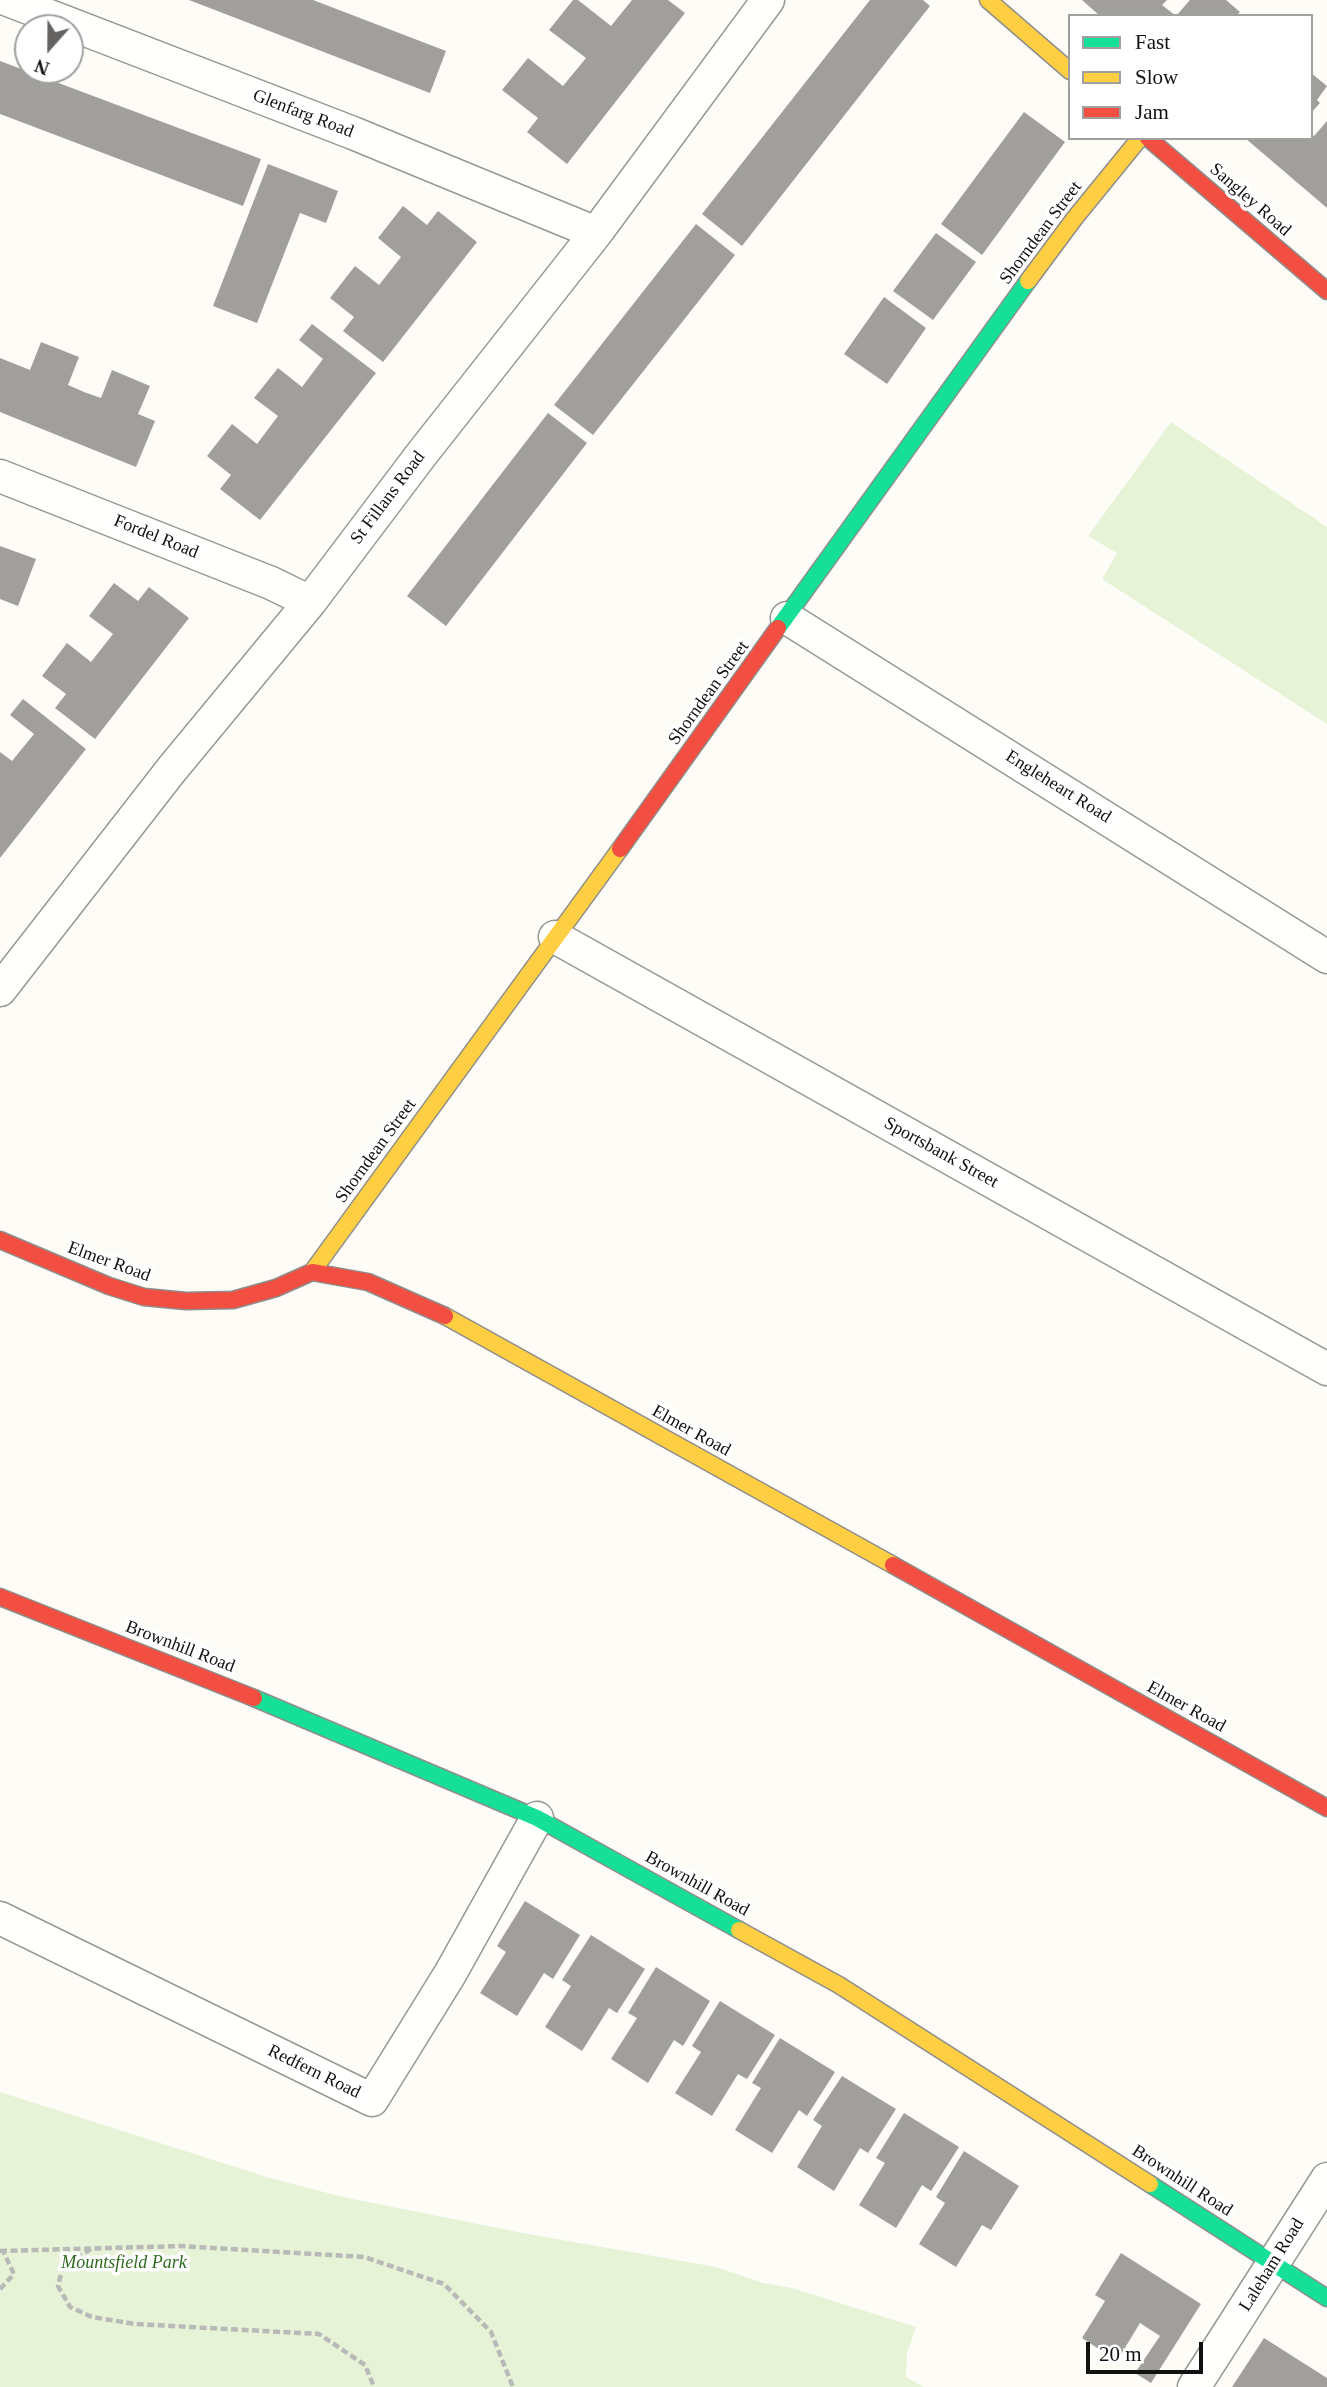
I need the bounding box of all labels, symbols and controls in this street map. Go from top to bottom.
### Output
north arrow [14,14,84,84]
legend [1068,14,1313,140]
text: Fast [1135,30,1170,54]
text: N [32,55,52,79]
text: Slow [1135,65,1178,89]
street label: Glenfarg Road [250,85,356,143]
text: Jam [1135,100,1169,124]
street label: Sangley Road [1205,159,1295,241]
street label: Shorndean Street [995,177,1087,289]
street label: St Fillans Road [346,447,430,549]
street label: Fordel Road [110,510,202,564]
street label: Shorndean Street [664,637,754,749]
street label: Engleheart Road [1001,746,1115,828]
street label: Shorndean Street [331,1095,421,1207]
street label: Sportsbank Street [880,1113,1002,1193]
street label: Elmer Road [65,1237,153,1287]
street label: Elmer Road [648,1401,734,1461]
street label: Brownhill Road [122,1616,238,1678]
street label: Elmer Road [1143,1677,1229,1737]
street label: Brownhill Road [641,1847,753,1921]
street label: Redfern Road [264,2040,364,2104]
street label: Brownhill Road [1128,2140,1236,2222]
street label: Laleham Road [1235,2215,1309,2315]
park label: Mountsfield Park [61,2252,187,2274]
scale bar [1089,2328,1206,2372]
text: 20 m [1099,2342,1142,2366]

